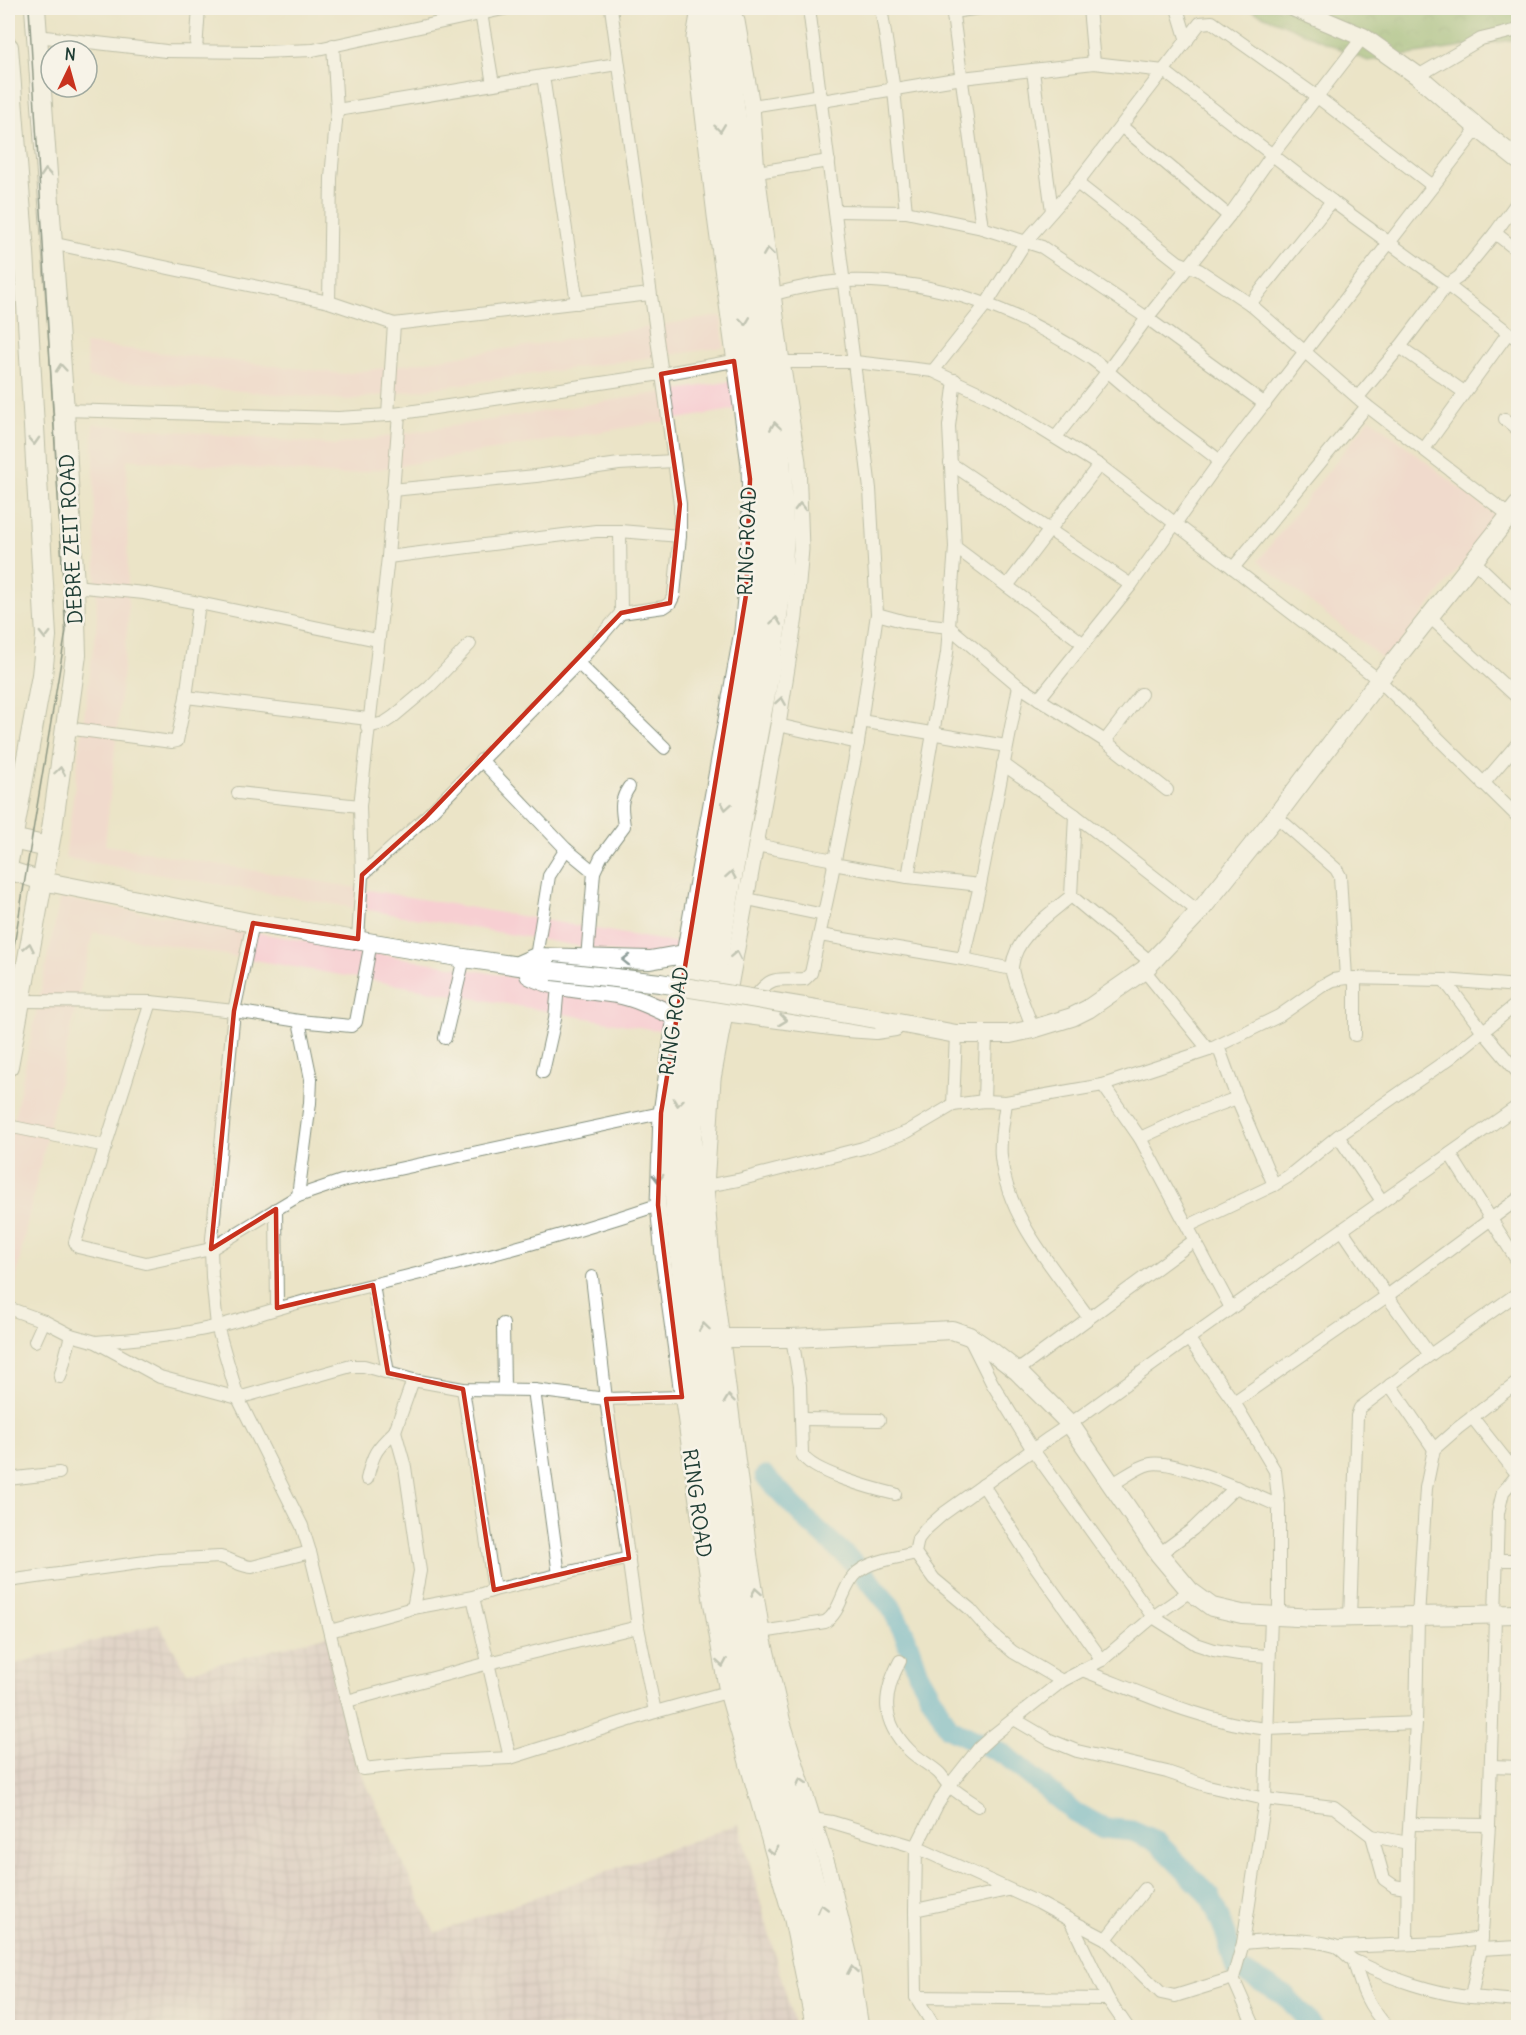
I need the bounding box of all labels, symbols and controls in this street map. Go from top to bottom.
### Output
north arrow [39,39,99,99]
text: N [64,44,77,65]
one-way arrow [713,123,725,132]
one-way arrow [40,169,53,178]
one-way arrow [762,247,775,256]
one-way arrow [738,316,750,326]
one-way arrow [55,363,68,372]
one-way arrow [770,422,782,431]
one-way arrow [28,436,41,445]
street label: DEBRE ZEIT ROAD [54,453,87,625]
street label: RING ROAD [732,486,761,596]
one-way arrow [794,503,806,512]
one-way arrow [769,616,782,625]
one-way arrow [39,631,51,640]
one-way arrow [775,696,787,706]
one-way arrow [53,766,65,776]
one-way arrow [720,801,733,811]
one-way arrow [725,870,737,879]
one-way arrow [22,942,35,952]
one-way arrow [729,950,742,960]
one-way arrow [621,954,630,966]
street label: RING ROAD [654,965,694,1077]
one-way arrow [778,1013,787,1026]
one-way arrow [672,1097,685,1107]
one-way arrow [652,1174,664,1183]
one-way arrow [699,1323,711,1332]
one-way arrow [724,1394,736,1404]
street label: RING ROAD [677,1447,717,1559]
one-way arrow [750,1588,762,1597]
one-way arrow [715,1657,728,1667]
one-way arrow [796,1777,808,1788]
one-way arrow [766,1845,778,1856]
one-way arrow [817,1903,829,1914]
one-way arrow [846,1965,859,1975]

